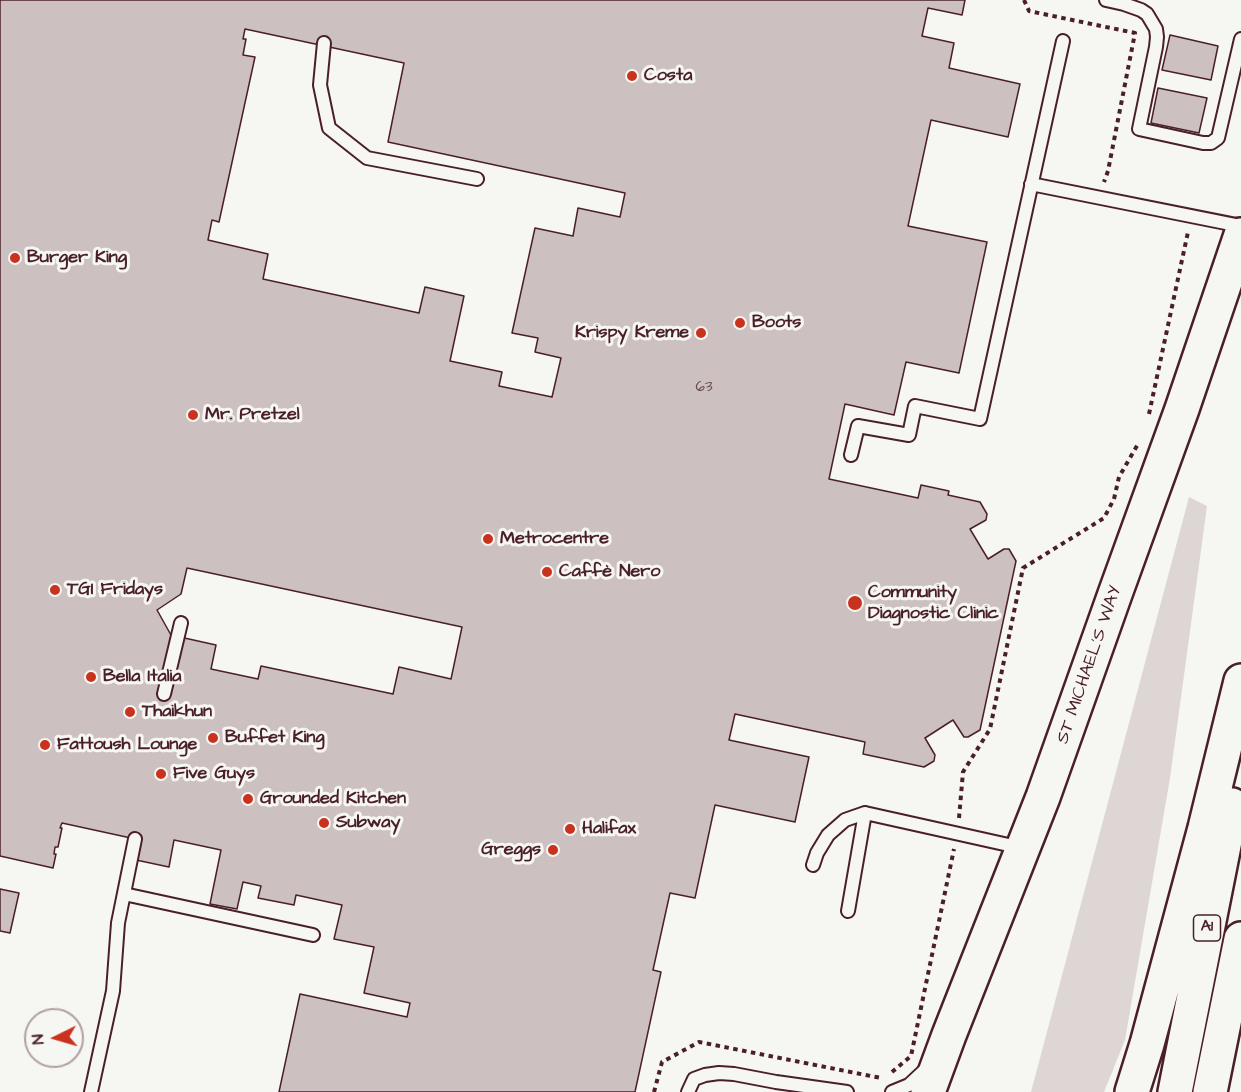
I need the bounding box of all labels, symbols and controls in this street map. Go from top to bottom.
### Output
place label: Costa [644,65,692,87]
marker: Costa [625,69,639,83]
place label: Burger King [27,247,127,269]
marker: Burger King [8,251,22,265]
place label: Boots [752,312,801,334]
marker: Boots [733,316,747,330]
place label: Krispy Kreme [575,322,689,344]
marker: Krispy Kreme [694,326,708,340]
house number: 63 [695,379,713,397]
place label: Mr. Pretzel [205,404,299,426]
marker: Mr. Pretzel [186,408,200,422]
place label: Metrocentre [500,528,609,550]
marker: Metrocentre [481,532,495,546]
place label: Caffè Nero [559,561,660,583]
marker: Caffè Nero [540,565,554,579]
place label: TGI Fridays [67,579,163,601]
place label: Community Diagnostic Clinic [868,582,999,624]
marker: TGI Fridays [48,583,62,597]
street label: ST MICHAEL'S WAY [1053,583,1127,747]
marker: Community Diagnostic Clinic [846,594,864,612]
place label: Bella Italia [103,666,181,688]
marker: Bella Italia [84,670,98,684]
place label: Thaikhun [142,701,212,723]
marker: Thaikhun [123,705,137,719]
place label: Buffet King [225,727,324,749]
marker: Buffet King [206,731,220,745]
place label: Fattoush Lounge [57,734,197,756]
marker: Fattoush Lounge [38,738,52,752]
place label: Five Guys [173,763,255,785]
marker: Five Guys [154,767,168,781]
place label: Grounded Kitchen [260,788,406,810]
marker: Grounded Kitchen [241,792,255,806]
place label: Subway [336,812,400,834]
marker: Subway [317,816,331,830]
place label: Halifax [582,818,636,840]
marker: Halifax [563,822,577,836]
place label: Greggs [481,839,541,861]
marker: Greggs [546,843,560,857]
road number: A1 [1194,915,1220,941]
north arrow [24,1008,84,1068]
text: N [27,1033,49,1045]

